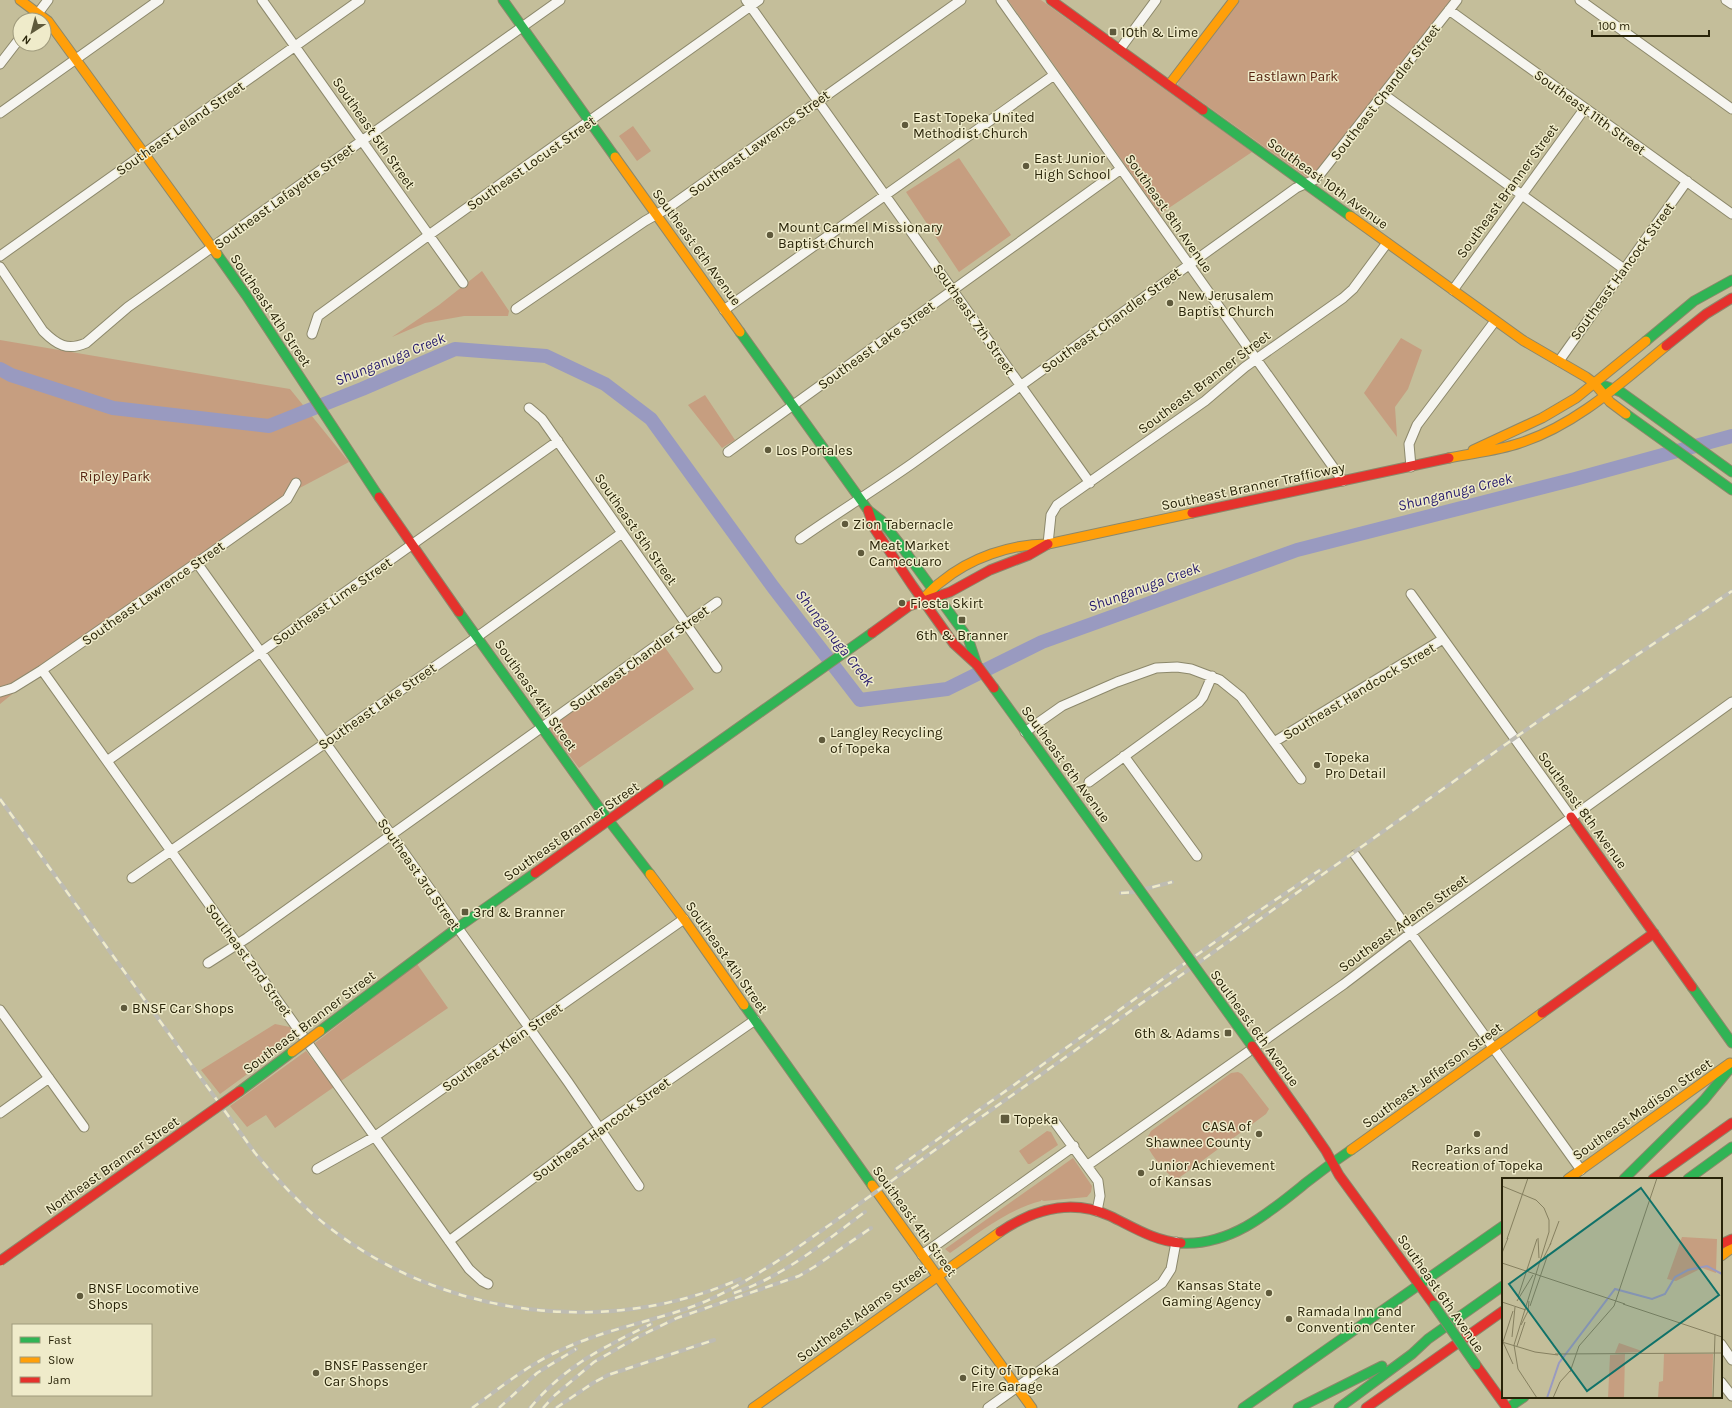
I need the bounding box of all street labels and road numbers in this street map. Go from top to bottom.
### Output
street label: Southeast Chandler Street [1327,21,1444,164]
street label: Southeast 11th Street [1531,66,1649,159]
street label: Southeast 5th Street [329,74,419,192]
street label: Southeast Leland Street [113,78,248,179]
street label: Southeast Lawrence Street [685,86,833,200]
street label: Southeast Locust Street [464,112,599,214]
street label: Southeast Branner Street [1453,121,1562,262]
street label: Southeast 10th Avenue [1264,134,1391,233]
street label: Southeast Lafayette Street [211,140,358,253]
street label: Southeast 8th Avenue [1121,151,1216,276]
street label: Southeast 6th Avenue [648,186,745,309]
street label: Southeast Hancock Street [1567,199,1678,344]
street label: Southeast 4th Street [227,251,315,370]
street label: Southeast 7th Street [929,261,1018,378]
street label: Southeast Chandler Street [1038,264,1184,377]
street label: Southeast Lake Street [815,297,938,393]
street label: Southeast Branner Street [1135,327,1274,438]
street label: Southeast Branner Trafficway [1160,459,1347,514]
street label: Southeast 5th Street [591,470,681,588]
street label: Southeast Lawrence Street [79,538,228,649]
street label: Southeast Lime Street [269,554,395,649]
street label: Southeast Chandler Street [566,602,712,715]
street label: Southeast 4th Street [491,636,581,754]
street label: Southeast Handcock Street [1280,639,1439,744]
street label: Southeast Lake Street [315,659,440,754]
street label: Southeast 6th Avenue [1017,703,1114,826]
street label: Southeast 8th Avenue [1534,748,1631,872]
street label: Southeast Branner Street [500,778,642,885]
street label: Southeast 3rd Street [374,815,464,933]
street label: Southeast Adams Street [1335,871,1471,976]
street label: Southeast 4th Street [682,898,772,1016]
street label: Southeast 2nd Street [202,900,295,1020]
street label: Southeast Branner Street [240,967,379,1078]
street label: Southeast 6th Avenue [1206,967,1303,1090]
street label: Southeast Klein Street [439,999,566,1095]
street label: Southeast Jefferson Street [1359,1019,1506,1132]
street label: Southeast Madison Street [1569,1055,1715,1164]
street label: Southeast Hancock Street [529,1074,674,1185]
street label: Northeast Branner Street [42,1113,182,1218]
street label: Southeast 4th Street [869,1163,960,1280]
street label: Southeast 6th Avenue [1393,1231,1488,1356]
street label: Southeast Adams Street [793,1261,929,1366]

